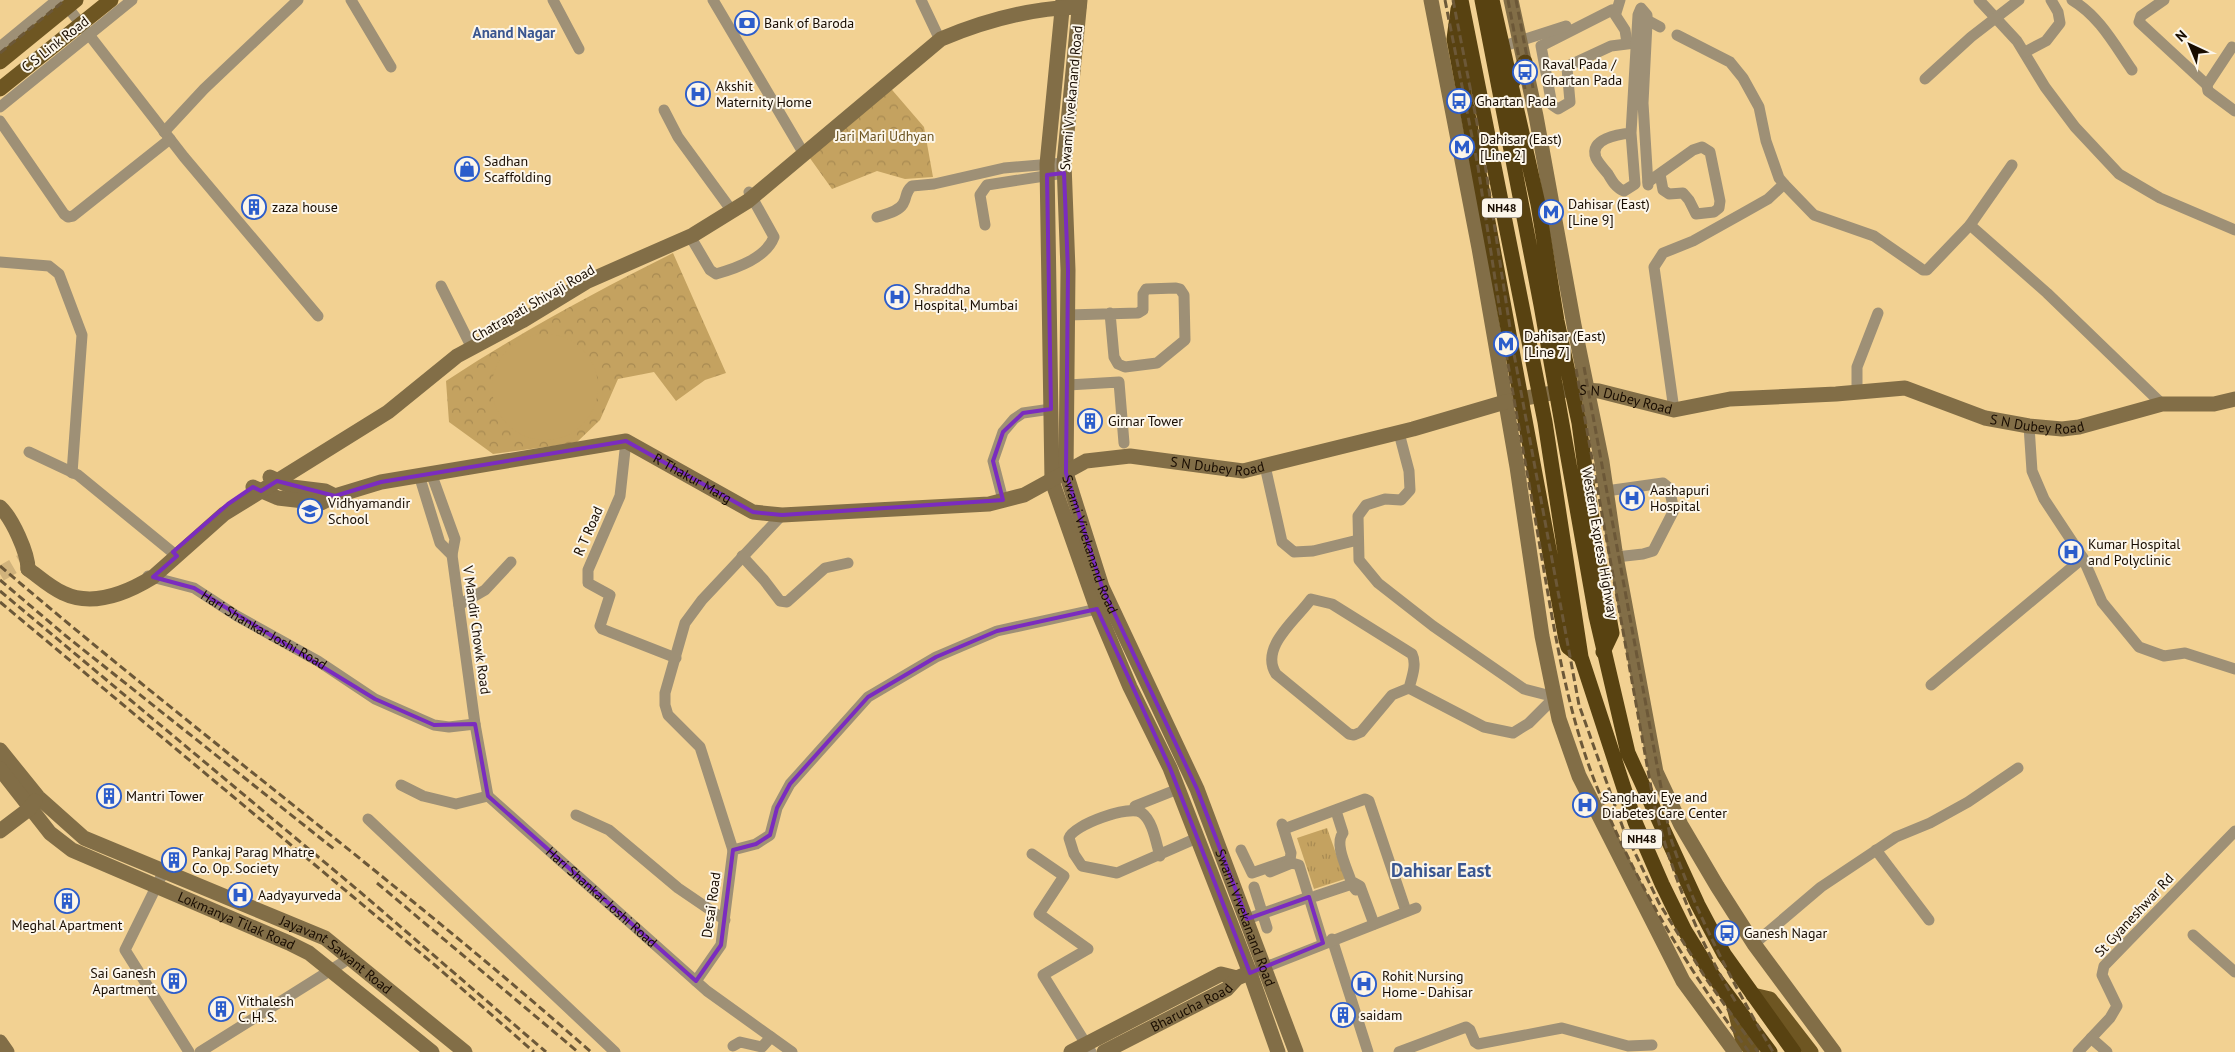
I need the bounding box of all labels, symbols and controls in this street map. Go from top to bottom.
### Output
bank icon: Bank of Baroda [734,10,760,36]
street label: C S Link Road [18,12,92,76]
place label: Bank of Baroda [764,14,854,32]
north arrow [2165,20,2215,70]
district label: Anand Nagar [473,23,556,42]
street label: Swami Vivekanand Road [1056,25,1086,171]
text: N [2171,26,2191,45]
place label: Raval Pada / Ghartan Pada [1542,55,1622,89]
bus stop icon: Raval Pada / Ghartan Pada [1512,59,1538,85]
place label: Akshit Maternity Home [716,77,812,111]
hospital icon: Akshit Maternity Home [685,81,711,107]
bus stop icon: Ghartan Pada [1446,88,1472,114]
place label: Ghartan Pada [1476,92,1556,110]
park label: Jari Mari Udhyan [835,127,934,145]
place label: Dahisar (East) [Line 2] [1480,130,1562,164]
metro station icon: Dahisar (East) [Line 2] [1449,134,1475,160]
place label: Sadhan Scaffolding [484,152,552,186]
shop icon: Sadhan Scaffolding [454,156,480,182]
building icon: zaza house [241,194,267,220]
place label: Dahisar (East) [Line 9] [1568,195,1650,229]
place label: zaza house [272,198,338,216]
road number: NH48 [1482,198,1522,218]
metro station icon: Dahisar (East) [Line 9] [1538,199,1564,225]
street label: Chatrapati Shivaji Road [468,260,598,346]
place label: Shraddha Hospital, Mumbai [914,280,1018,314]
hospital icon: Shraddha Hospital, Mumbai [884,284,910,310]
place label: Dahisar (East) [Line 7] [1524,327,1606,361]
metro station icon: Dahisar (East) [Line 7] [1493,331,1519,357]
street label: S N Dubey Road [1579,381,1674,418]
building icon: Girnar Tower [1077,408,1103,434]
street label: S N Dubey Road [1988,410,2086,438]
place label: Girnar Tower [1108,412,1183,430]
street label: R Thakur Marg [650,449,735,507]
street label: S N Dubey Road [1169,452,1266,480]
street label: Western Express Highway [1578,466,1622,621]
street label: Swami Vivekanand Road [1058,473,1122,616]
place label: Aashapuri Hospital [1650,481,1709,515]
hospital icon: Aashapuri Hospital [1619,485,1645,511]
place label: Vidhyamandir School [327,494,411,528]
school or university icon: Vidhyamandir School [297,498,323,524]
street label: R T Road [569,503,607,559]
place label: Kumar Hospital and Polyclinic [2088,535,2180,569]
hospital icon: Kumar Hospital and Polyclinic [2058,539,2084,565]
street label: V Mandir Chowk Road [459,564,495,695]
street label: Hari Shankar Joshi Road [197,586,330,673]
building icon: Mantri Tower [96,783,122,809]
place label: Mantri Tower [126,787,204,805]
place label: Sanghavi Eye and Diabetes Care Center [1602,788,1727,822]
hospital icon: Sanghavi Eye and Diabetes Care Center [1572,792,1598,818]
road number: NH48 [1622,830,1662,849]
place label: Pankaj Parag Mhatre Co. Op. Society [192,843,315,877]
street label: Hari Shankar Joshi Road [542,843,661,951]
street label: Swami Vivekanand Road [1211,846,1279,989]
building icon: Pankaj Parag Mhatre Co. Op. Society [161,847,187,873]
district label: Dahisar East [1391,858,1491,882]
street label: St Gyaneshwar Rd [2091,869,2177,961]
street label: Desai Road [697,871,725,939]
hospital icon: Aadyayurveda [227,882,253,908]
place label: Aadyayurveda [258,886,341,904]
street label: Lokmanya Tilak Road [175,887,298,954]
building icon: Meghal Apartment [54,888,80,914]
street label: Jayavant Sawant Road [276,911,396,998]
place label: Meghal Apartment [11,916,123,934]
bus stop icon: Ganesh Nagar [1714,920,1740,946]
place label: Ganesh Nagar [1744,924,1827,942]
place label: Sai Ganesh Apartment [90,964,156,998]
place label: Rohit Nursing Home - Dahisar [1382,967,1473,1001]
building icon: Sai Ganesh Apartment [161,968,187,994]
hospital icon: Rohit Nursing Home - Dahisar [1351,971,1377,997]
street label: Bharucha Road [1147,980,1237,1036]
place label: Vithalesh C. H. S. [237,992,294,1026]
building icon: Vithalesh C. H. S. [208,996,234,1022]
building icon: saidam [1330,1002,1356,1028]
place label: saidam [1360,1006,1402,1024]

